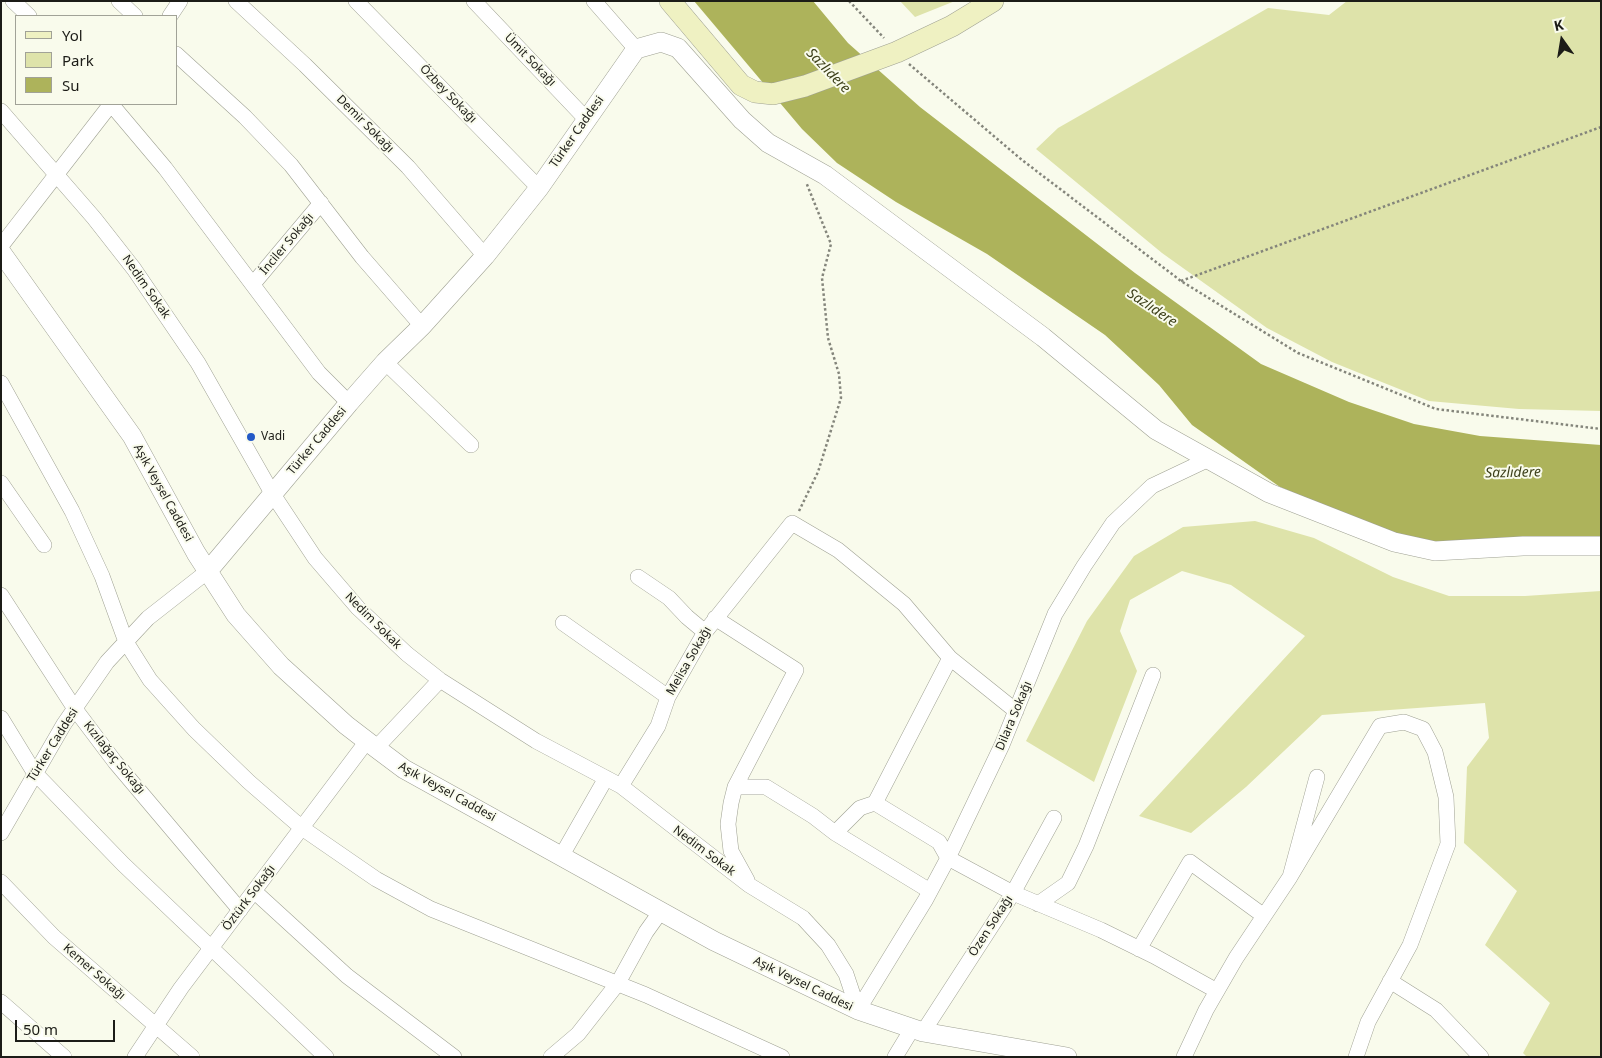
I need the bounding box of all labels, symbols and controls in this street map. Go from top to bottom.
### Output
legend [15,15,178,105]
north arrow [1537,15,1587,65]
text: K [1552,15,1565,35]
text: Yol [62,25,83,45]
street label: Ümit Sokağı [501,31,559,89]
water label: Sazlıdere [803,45,853,97]
text: Park [62,50,94,70]
street label: Özbey Sokağı [417,62,479,126]
text: Su [62,75,80,95]
street label: Demir Sokağı [333,92,397,156]
street label: Türker Caddesi [547,93,607,171]
street label: İnciler Sokağı [257,210,317,278]
street label: Nedim Sokak [119,253,173,321]
water label: Sazlıdere [1124,285,1180,331]
street label: Türker Caddesi [284,404,350,478]
place label: Vadi [261,430,285,444]
marker: Vadi [245,431,257,443]
street label: Aşık Veysel Caddesi [130,442,196,544]
water label: Sazlıdere [1485,464,1541,482]
street label: Nedim Sokak [342,590,404,652]
street label: Melisa Sokağı [664,624,714,698]
street label: Dilara Sokağı [993,679,1035,753]
street label: Türker Caddesi [25,705,81,785]
street label: Kızılağaç Sokağı [80,719,148,797]
street label: Aşık Veysel Caddesi [396,759,498,825]
street label: Nedim Sokak [670,823,738,879]
street label: Öztürk Sokağı [220,862,278,934]
street label: Özen Sokağı [966,893,1016,959]
street label: Kemer Sokağı [60,941,128,1003]
street label: Aşık Veysel Caddesi [751,954,855,1014]
scale bar [18,1010,118,1042]
text: 50 m [23,1019,58,1039]

